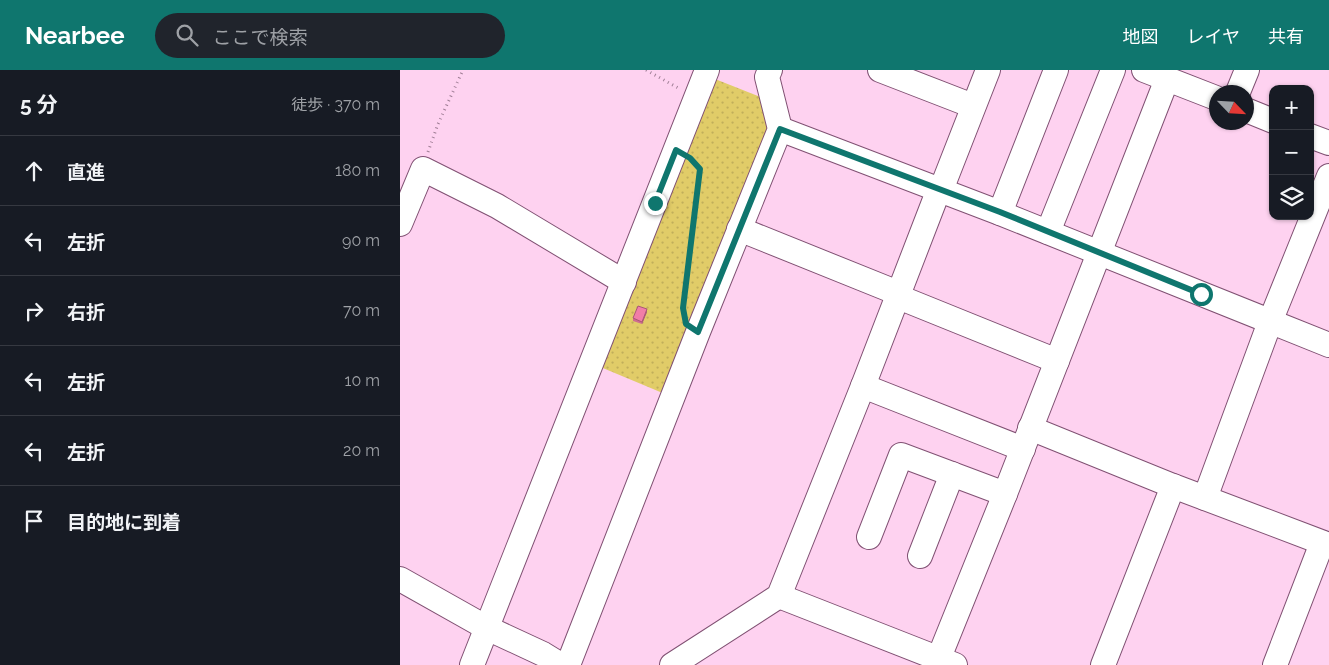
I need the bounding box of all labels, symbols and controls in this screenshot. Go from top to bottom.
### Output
search box [155,13,505,58]
text: Nearbee [25,21,125,50]
icon: search [173,21,201,49]
text: ここで検索 [213,26,308,48]
text: 地図 [1123,26,1159,47]
text: レイヤ [1187,26,1240,47]
text: 共有 [1268,26,1304,47]
north arrow [1209,85,1254,130]
map controls [1269,85,1314,220]
button: + [1269,85,1314,130]
text: 5 分 [20,92,58,117]
text: 徒歩 · 370 m [291,95,380,114]
button: − [1269,130,1314,175]
icon: ahead [20,157,48,185]
text: 直進 [67,161,105,183]
text: 180 m [335,161,380,180]
button: layers [1269,175,1314,220]
route end [644,192,667,215]
icon: left [20,227,48,255]
text: 左折 [67,231,105,253]
text: 90 m [342,231,380,250]
route start [1190,283,1213,306]
icon: right [20,297,48,325]
text: 右折 [67,301,105,323]
text: 70 m [343,301,380,320]
icon: left [20,367,48,395]
text: 左折 [67,371,105,393]
text: 10 m [345,371,380,390]
icon: left [20,437,48,465]
text: 左折 [67,441,105,463]
text: 20 m [343,441,380,460]
icon: arrive [20,507,48,535]
text: 目的地に到着 [67,511,181,533]

